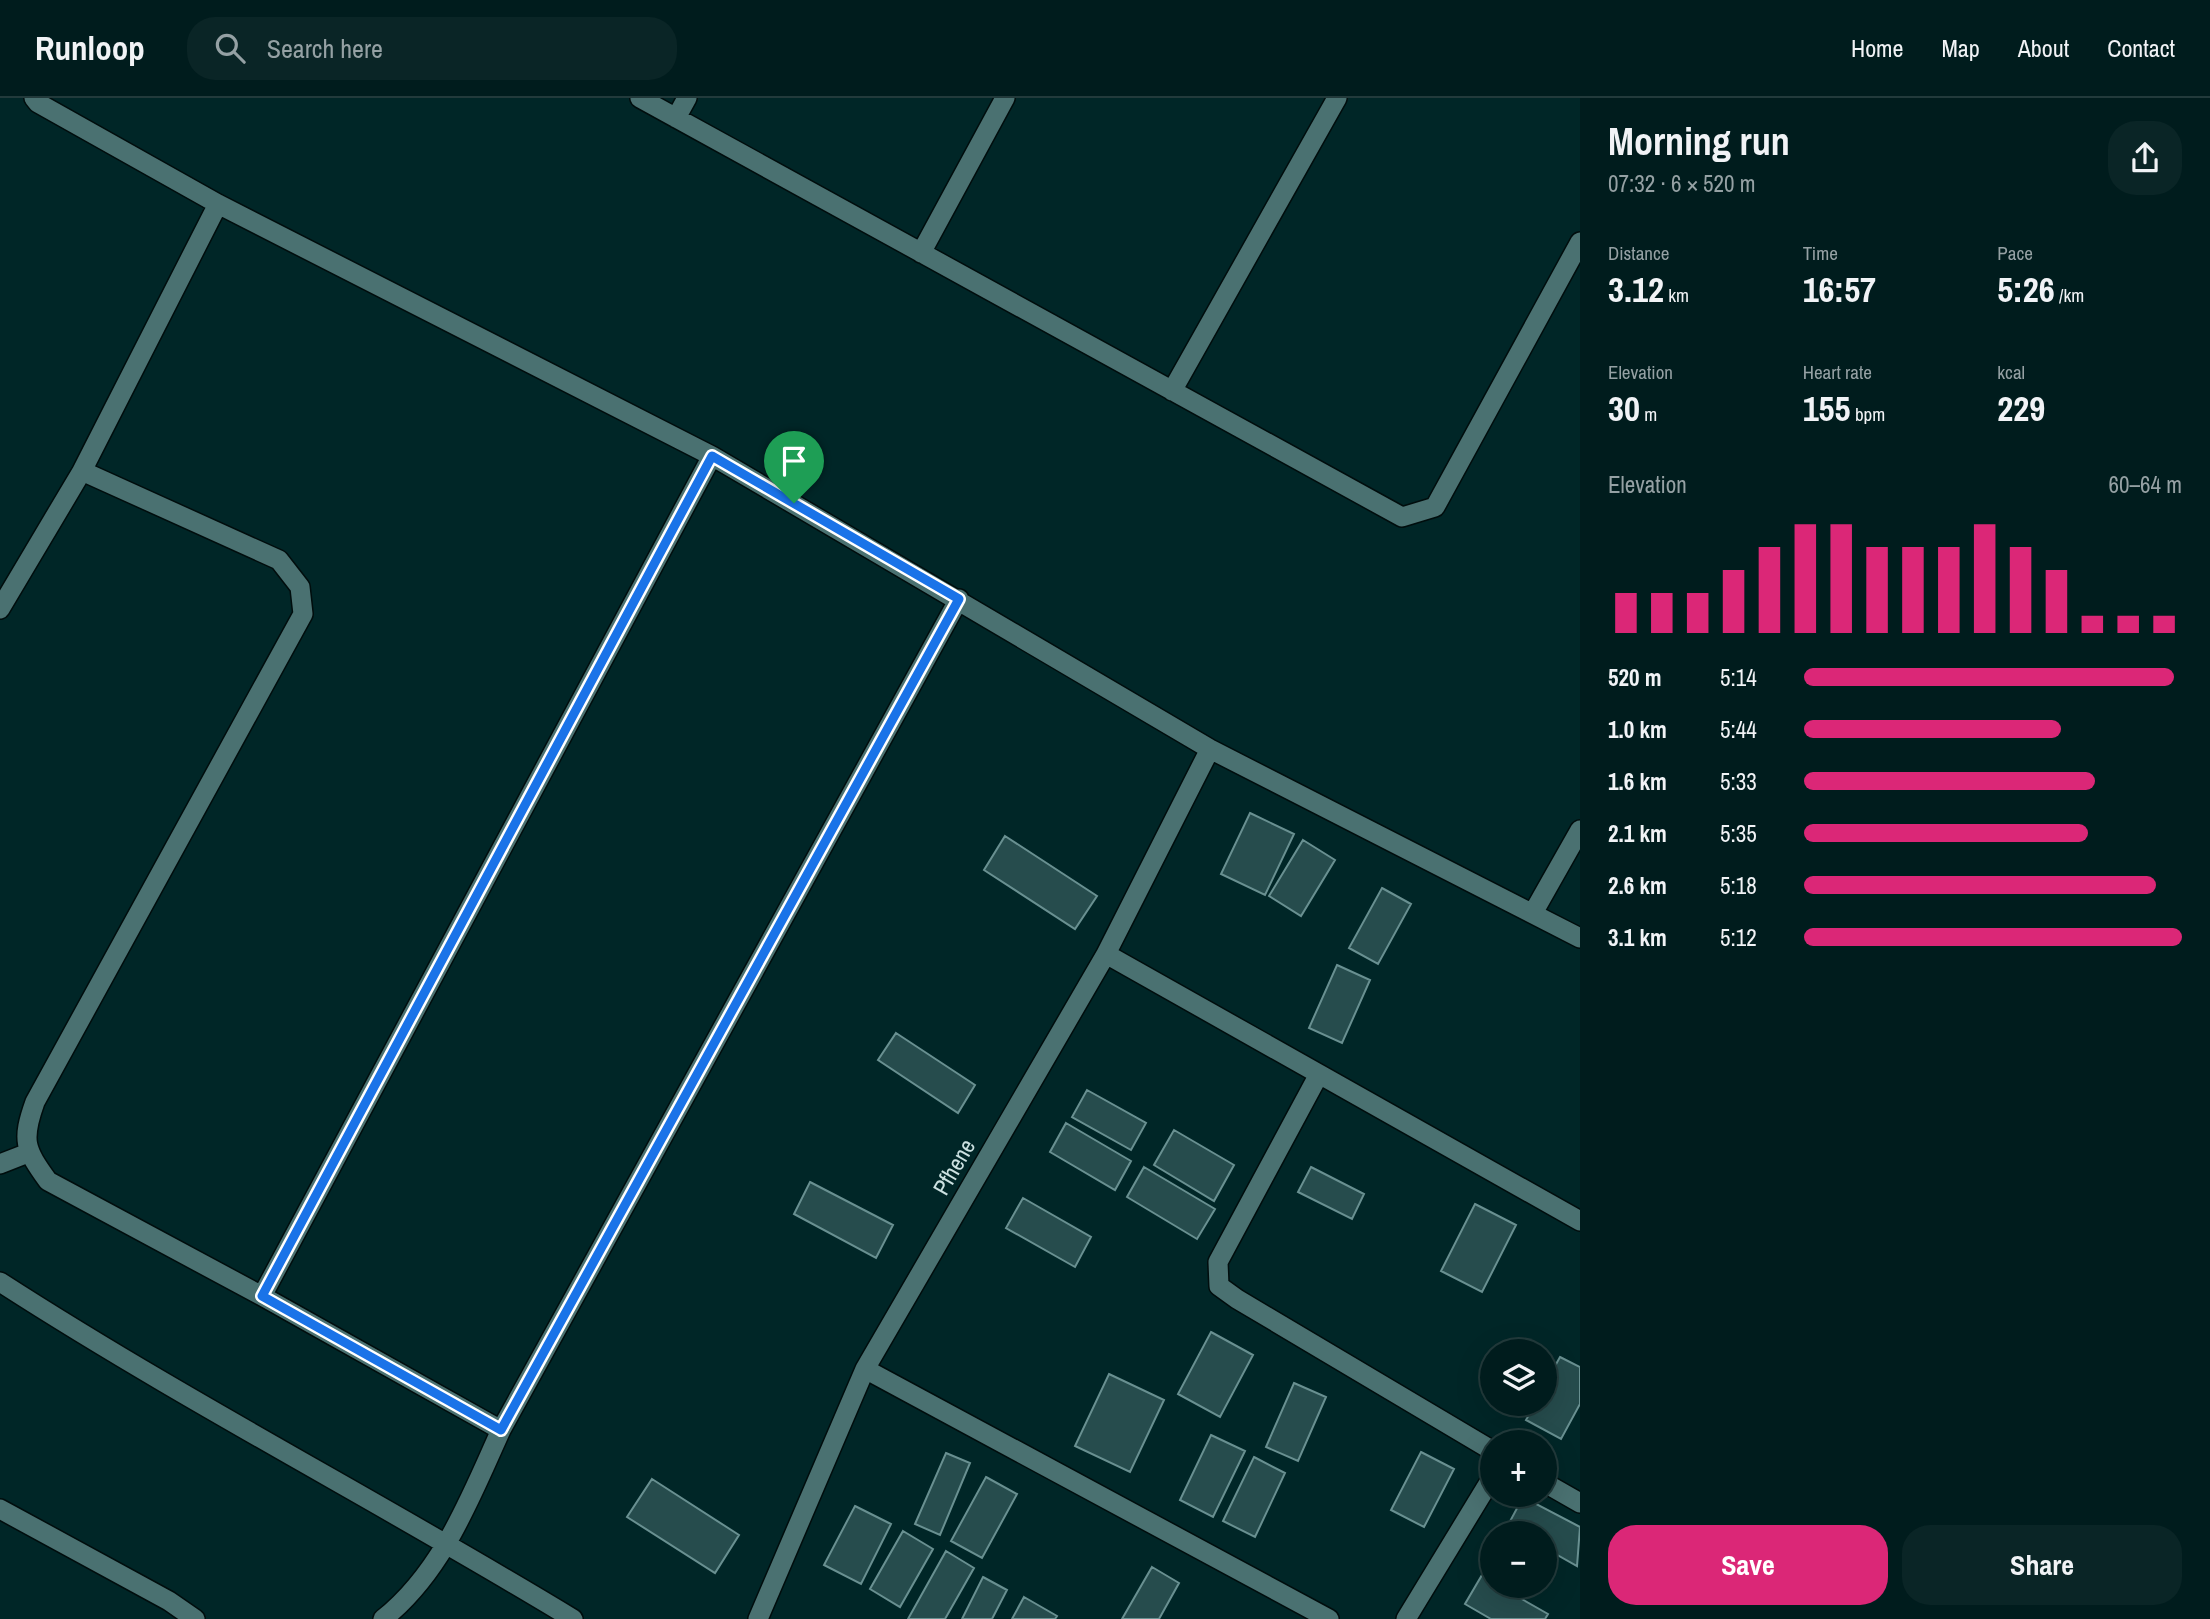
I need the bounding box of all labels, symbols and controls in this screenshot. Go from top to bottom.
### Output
search box [187,17,677,80]
text: Runloop [35,26,145,70]
icon: search [211,29,249,67]
text: Search here [267,31,383,66]
text: Home [1851,32,1903,64]
text: Map [1941,32,1980,64]
text: About [2018,32,2069,64]
text: Contact [2107,32,2175,64]
text: Morning run [1608,116,1790,167]
button: share [2108,121,2182,195]
text: 07:32 · 6 × 520 m [1608,168,1755,199]
text: Distance [1608,240,1669,266]
text: Time [1803,240,1838,266]
text: Pace [1997,240,2033,266]
text: 3.12 [1608,266,1664,313]
text: 16:57 [1803,266,1876,313]
text: 5:26 [1997,266,2055,313]
text: km [1664,282,1689,308]
text: /km [2055,282,2084,308]
text: Elevation [1608,359,1673,385]
text: Heart rate [1803,359,1872,385]
text: kcal [1997,359,2025,385]
text: 30 [1608,385,1640,432]
text: 155 [1803,385,1851,432]
text: 229 [1997,385,2045,432]
text: m [1640,401,1657,427]
text: bpm [1851,401,1885,427]
pin [764,431,824,503]
icon: arrive [775,442,813,480]
text: Elevation [1608,469,1687,500]
text: 60–64 m [2109,469,2182,500]
text: 520 m [1608,662,1661,693]
text: 5:14 [1720,662,1757,693]
text: 1.0 km [1608,714,1667,745]
text: 5:44 [1720,714,1757,745]
text: 1.6 km [1608,766,1667,797]
text: 5:33 [1720,766,1757,797]
text: 2.1 km [1608,818,1667,849]
text: 5:35 [1720,818,1757,849]
text: 2.6 km [1608,870,1667,901]
text: 5:18 [1720,870,1757,901]
text: 3.1 km [1608,922,1667,953]
text: 5:12 [1720,922,1757,953]
street label: Pfhene [925,1133,982,1200]
map controls [1480,1339,1557,1598]
button: layers [1480,1339,1557,1416]
button: + [1480,1430,1557,1507]
button: − [1480,1521,1557,1598]
button: Save [1608,1525,1888,1605]
button: Share [1902,1525,2182,1605]

